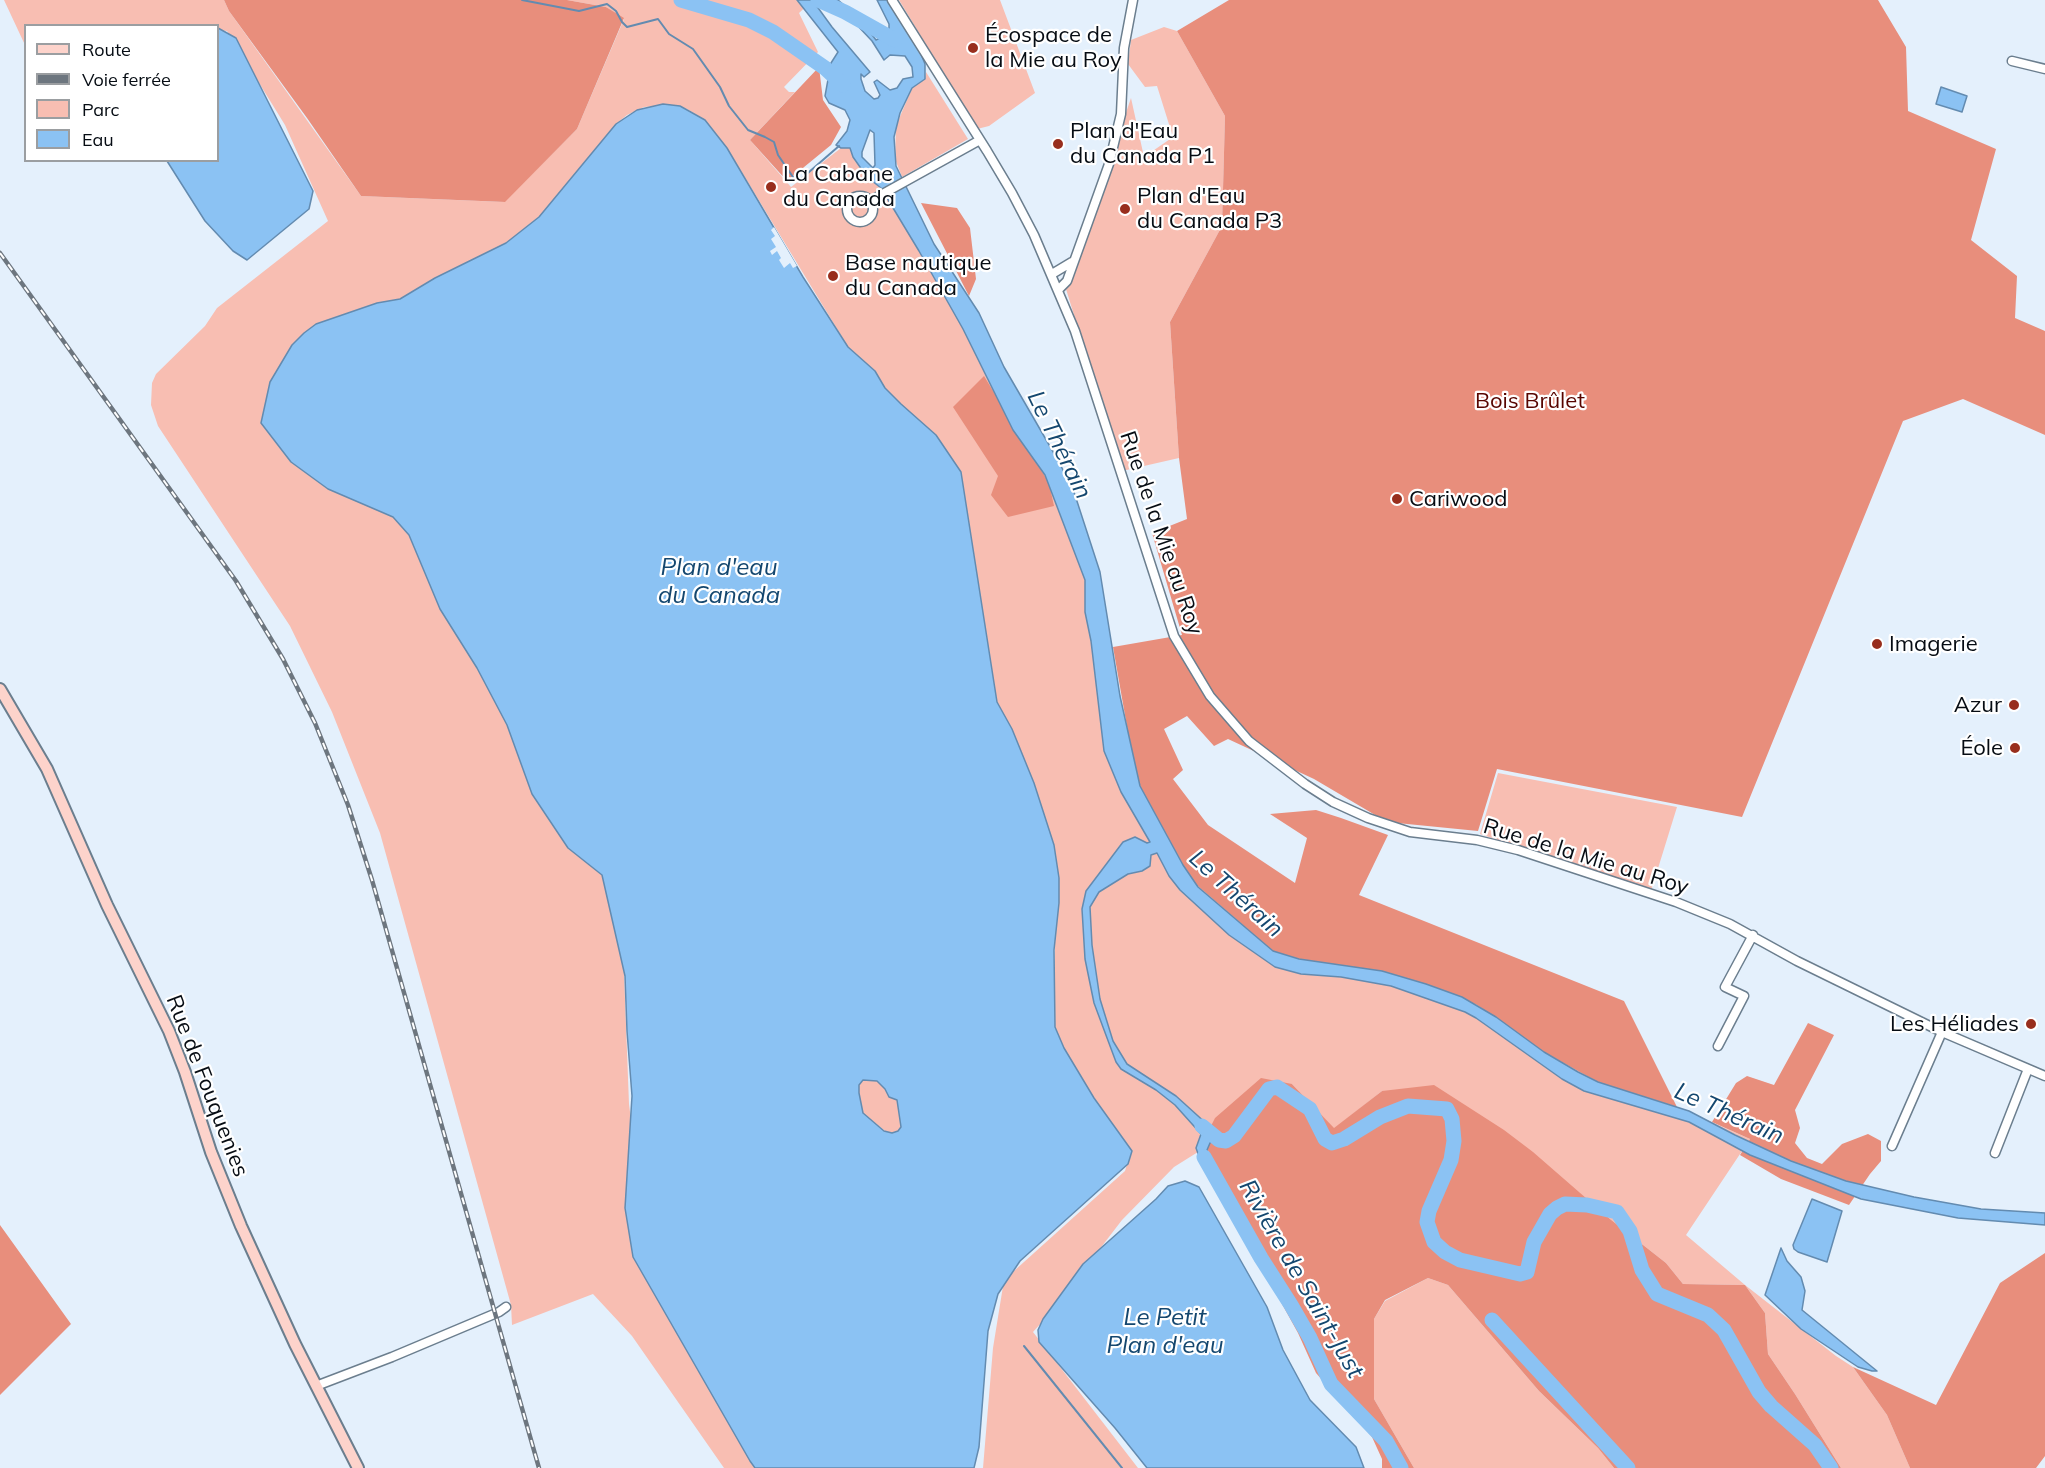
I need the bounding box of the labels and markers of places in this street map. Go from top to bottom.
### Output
place label: Écospace de la Mie au Roy [985,22,1122,74]
marker: Écospace de la Mie au Roy [966,41,980,55]
place label: Plan d'Eau du Canada P1 [1070,118,1215,170]
marker: Plan d'Eau du Canada P1 [1051,137,1065,151]
place label: La Cabane du Canada [783,161,895,212]
marker: La Cabane du Canada [764,180,778,194]
place label: Plan d'Eau du Canada P3 [1137,183,1282,234]
marker: Plan d'Eau du Canada P3 [1118,202,1132,216]
place label: Base nautique du Canada [845,250,991,302]
marker: Base nautique du Canada [826,269,840,283]
place label: Cariwood [1409,486,1507,512]
marker: Cariwood [1390,492,1404,506]
place label: Imagerie [1889,631,1978,657]
marker: Imagerie [1870,637,1884,651]
place label: Azur [1954,692,2002,718]
marker: Azur [2007,698,2021,712]
place label: Éole [1960,735,2003,761]
marker: Éole [2008,741,2022,755]
place label: Les Héliades [1890,1011,2019,1037]
marker: Les Héliades [2024,1017,2038,1031]

